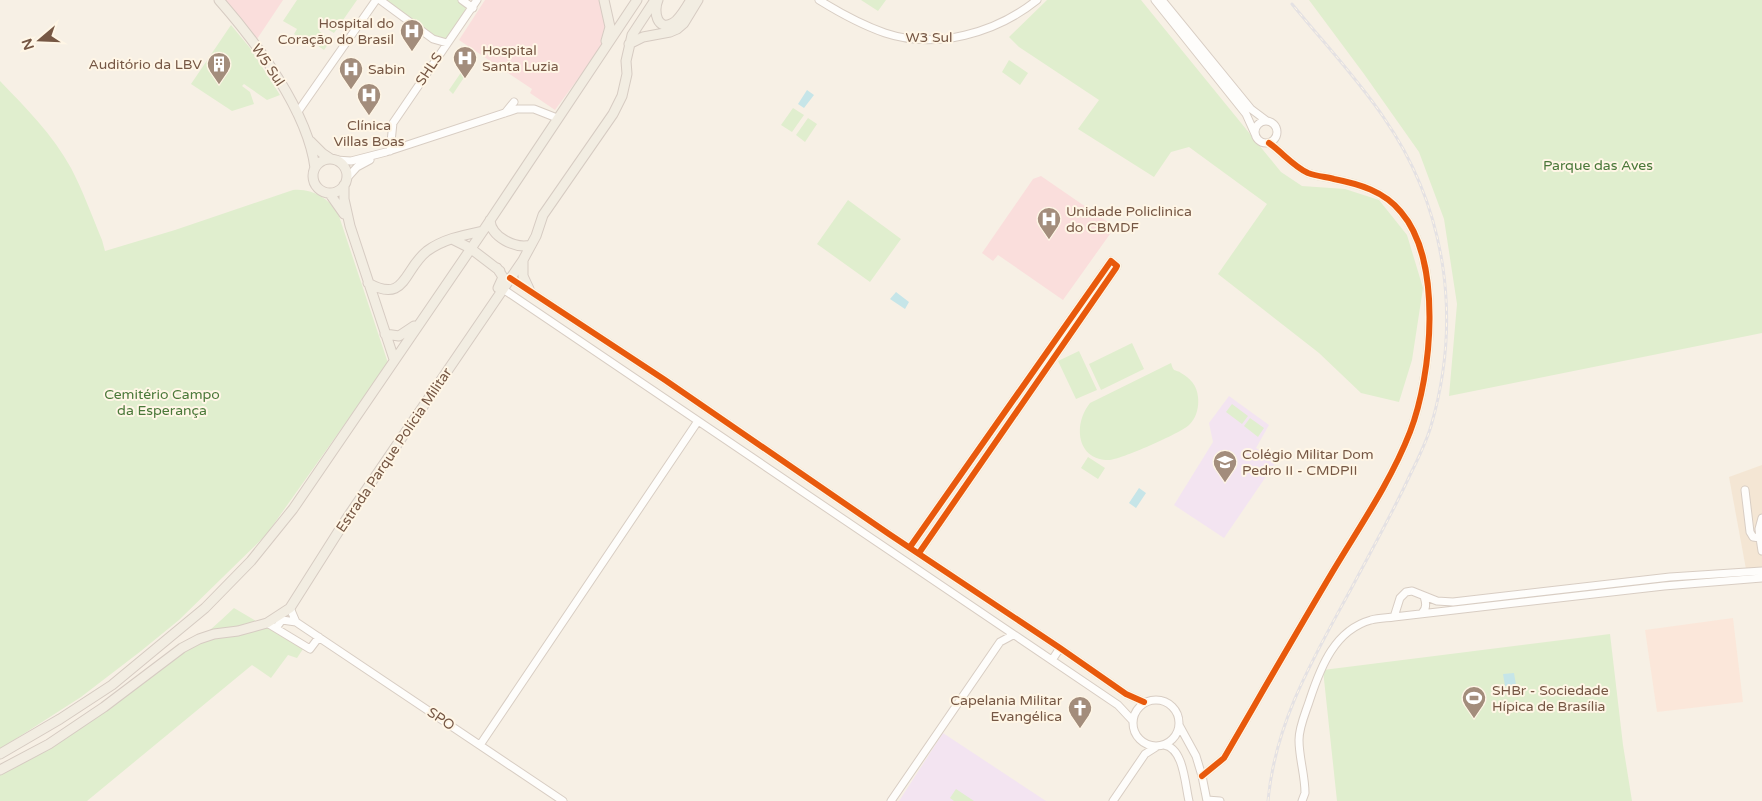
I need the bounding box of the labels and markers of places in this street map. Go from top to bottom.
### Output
place label: Hospital do Coração do Brasil [278,15,394,48]
hospital icon: Hospital do Coração do Brasil [399,18,425,52]
place label: Hospital Santa Luzia [482,42,559,75]
hospital icon: Hospital Santa Luzia [452,45,478,79]
building icon: Auditório da LBV [206,51,232,85]
place label: Auditório da LBV [88,56,202,73]
hospital icon: Sabin [338,56,364,90]
place label: Sabin [368,61,405,78]
hospital icon: Clínica Villas Boas [356,82,382,116]
place label: Clínica Villas Boas [334,117,405,150]
place label: Unidade Policlinica do CBMDF [1066,203,1192,236]
hospital icon: Unidade Policlinica do CBMDF [1036,206,1062,240]
place label: Colégio Militar Dom Pedro II - CMDPII [1242,446,1374,479]
school or university icon: Colégio Militar Dom Pedro II - CMDPII [1212,449,1238,483]
place label: SHBr - Sociedade Hípica de Brasília [1492,682,1609,715]
sports icon: SHBr - Sociedade Hípica de Brasília [1461,685,1487,719]
place label: Capelania Militar Evangélica [950,692,1063,725]
church icon: Capelania Militar Evangélica [1067,695,1093,729]

